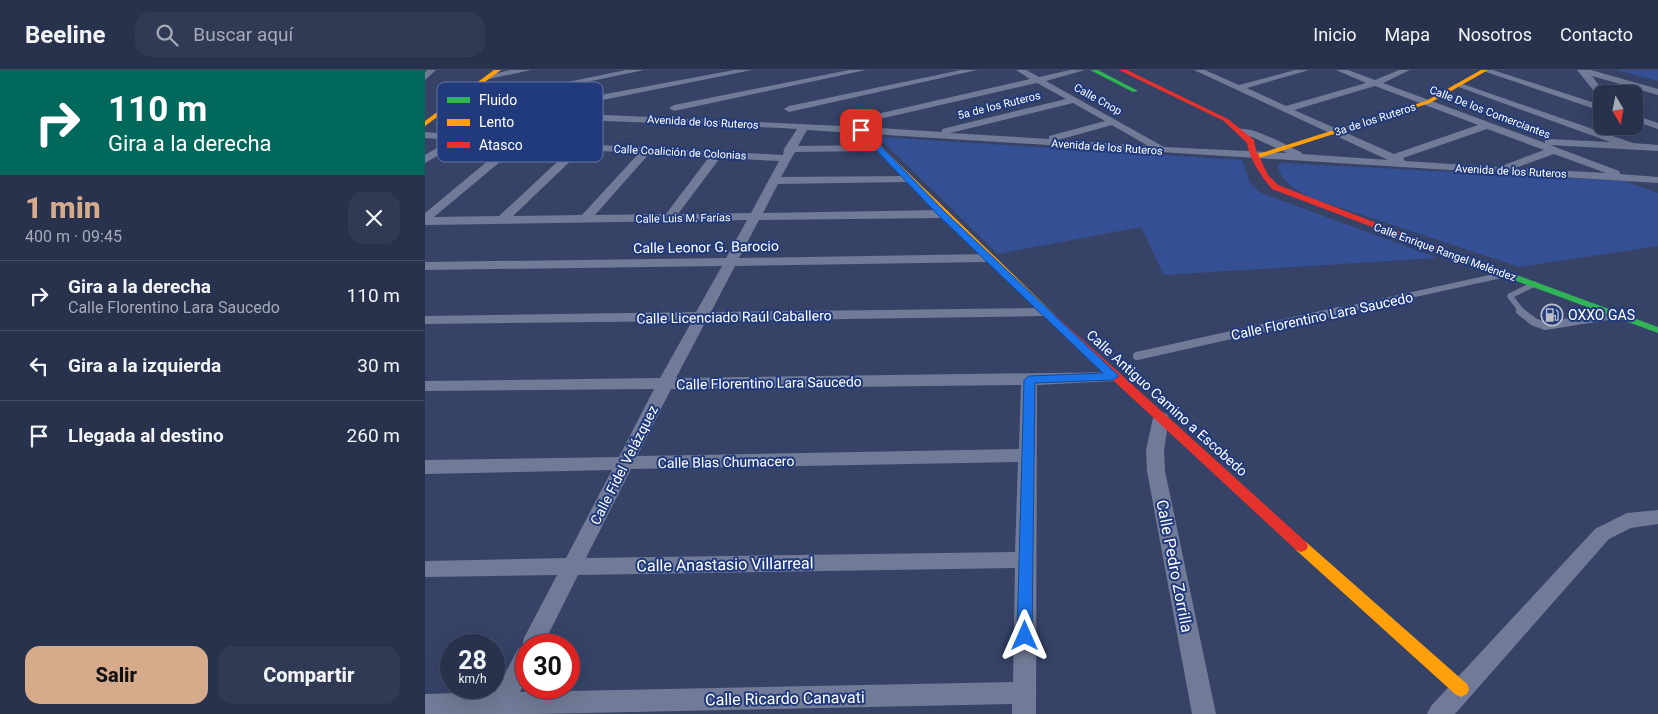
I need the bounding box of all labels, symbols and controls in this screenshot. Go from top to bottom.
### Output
search box [135,12,485,57]
text: Beeline [25,21,105,49]
icon: search [153,21,181,49]
text: Buscar aquí [193,23,293,46]
text: Inicio [1313,24,1357,45]
text: Mapa [1385,24,1430,45]
text: Nosotros [1458,24,1532,45]
text: Contacto [1560,24,1633,45]
street label: Calle Cnop [1072,81,1124,118]
legend [437,82,603,162]
street label: Calle De los Comerciantes [1428,83,1552,142]
north arrow [1593,85,1643,135]
map controls [1593,85,1643,135]
text: 110 m [108,89,207,130]
street label: 5a de los Ruteros [956,89,1042,122]
icon: right [25,90,90,155]
text: Fluido [479,92,517,108]
street label: 3a de los Ruteros [1333,100,1418,139]
pin [840,109,882,151]
street label: Avenida de los Ruteros [647,113,759,132]
text: Lento [479,114,514,130]
icon: arrive [847,116,875,144]
text: Gira a la derecha [108,131,272,156]
text: Atasco [479,137,523,153]
street label: Avenida de los Ruteros [1051,137,1163,158]
street label: Calle Coalición de Colonias [613,143,747,162]
street label: Avenida de los Ruteros [1455,162,1567,181]
text: 1 min [25,190,101,225]
button: close [348,192,400,244]
street label: Calle Luis M. Farías [635,211,731,226]
street label: Calle Enrique Rangel Meléndez [1372,221,1518,284]
text: 400 m · 09:45 [25,227,122,246]
street label: Calle Leonor G. Barocio [633,238,779,256]
text: Gira a la derecha [68,275,211,298]
icon: right [25,282,53,310]
text: 110 m [347,284,400,307]
street label: Calle Florentino Lara Saucedo [1230,289,1414,343]
text: Calle Florentino Lara Saucedo [68,298,280,317]
fuel station icon: OXXO GAS [1540,303,1564,327]
street label: Calle Licenciado Raúl Caballero [636,307,832,327]
place label: OXXO GAS [1568,307,1635,323]
street label: Calle Antiguo Camino a Escobedo [1083,327,1251,479]
icon: left [25,352,53,380]
text: Gira a la izquierda [68,354,221,377]
text: 30 m [357,354,400,377]
street label: Calle Florentino Lara Saucedo [676,373,862,393]
street label: Calle Fidel Velázquez [587,403,661,527]
icon: arrive [25,422,53,450]
text: Llegada al destino [68,424,224,447]
text: 260 m [347,424,400,447]
street label: Calle Blas Chumacero [658,453,794,471]
street label: Calle Pedro Zorrilla [1152,498,1197,634]
street label: Calle Anastasio Villarreal [636,553,814,576]
position arrow [998,609,1050,661]
speed limit sign: 30 [515,634,580,699]
button: Salir [25,646,208,704]
button: Compartir [218,646,400,704]
text: 28 [458,646,487,675]
text: km/h [458,672,487,686]
street label: Calle Ricardo Canavati [705,688,865,709]

